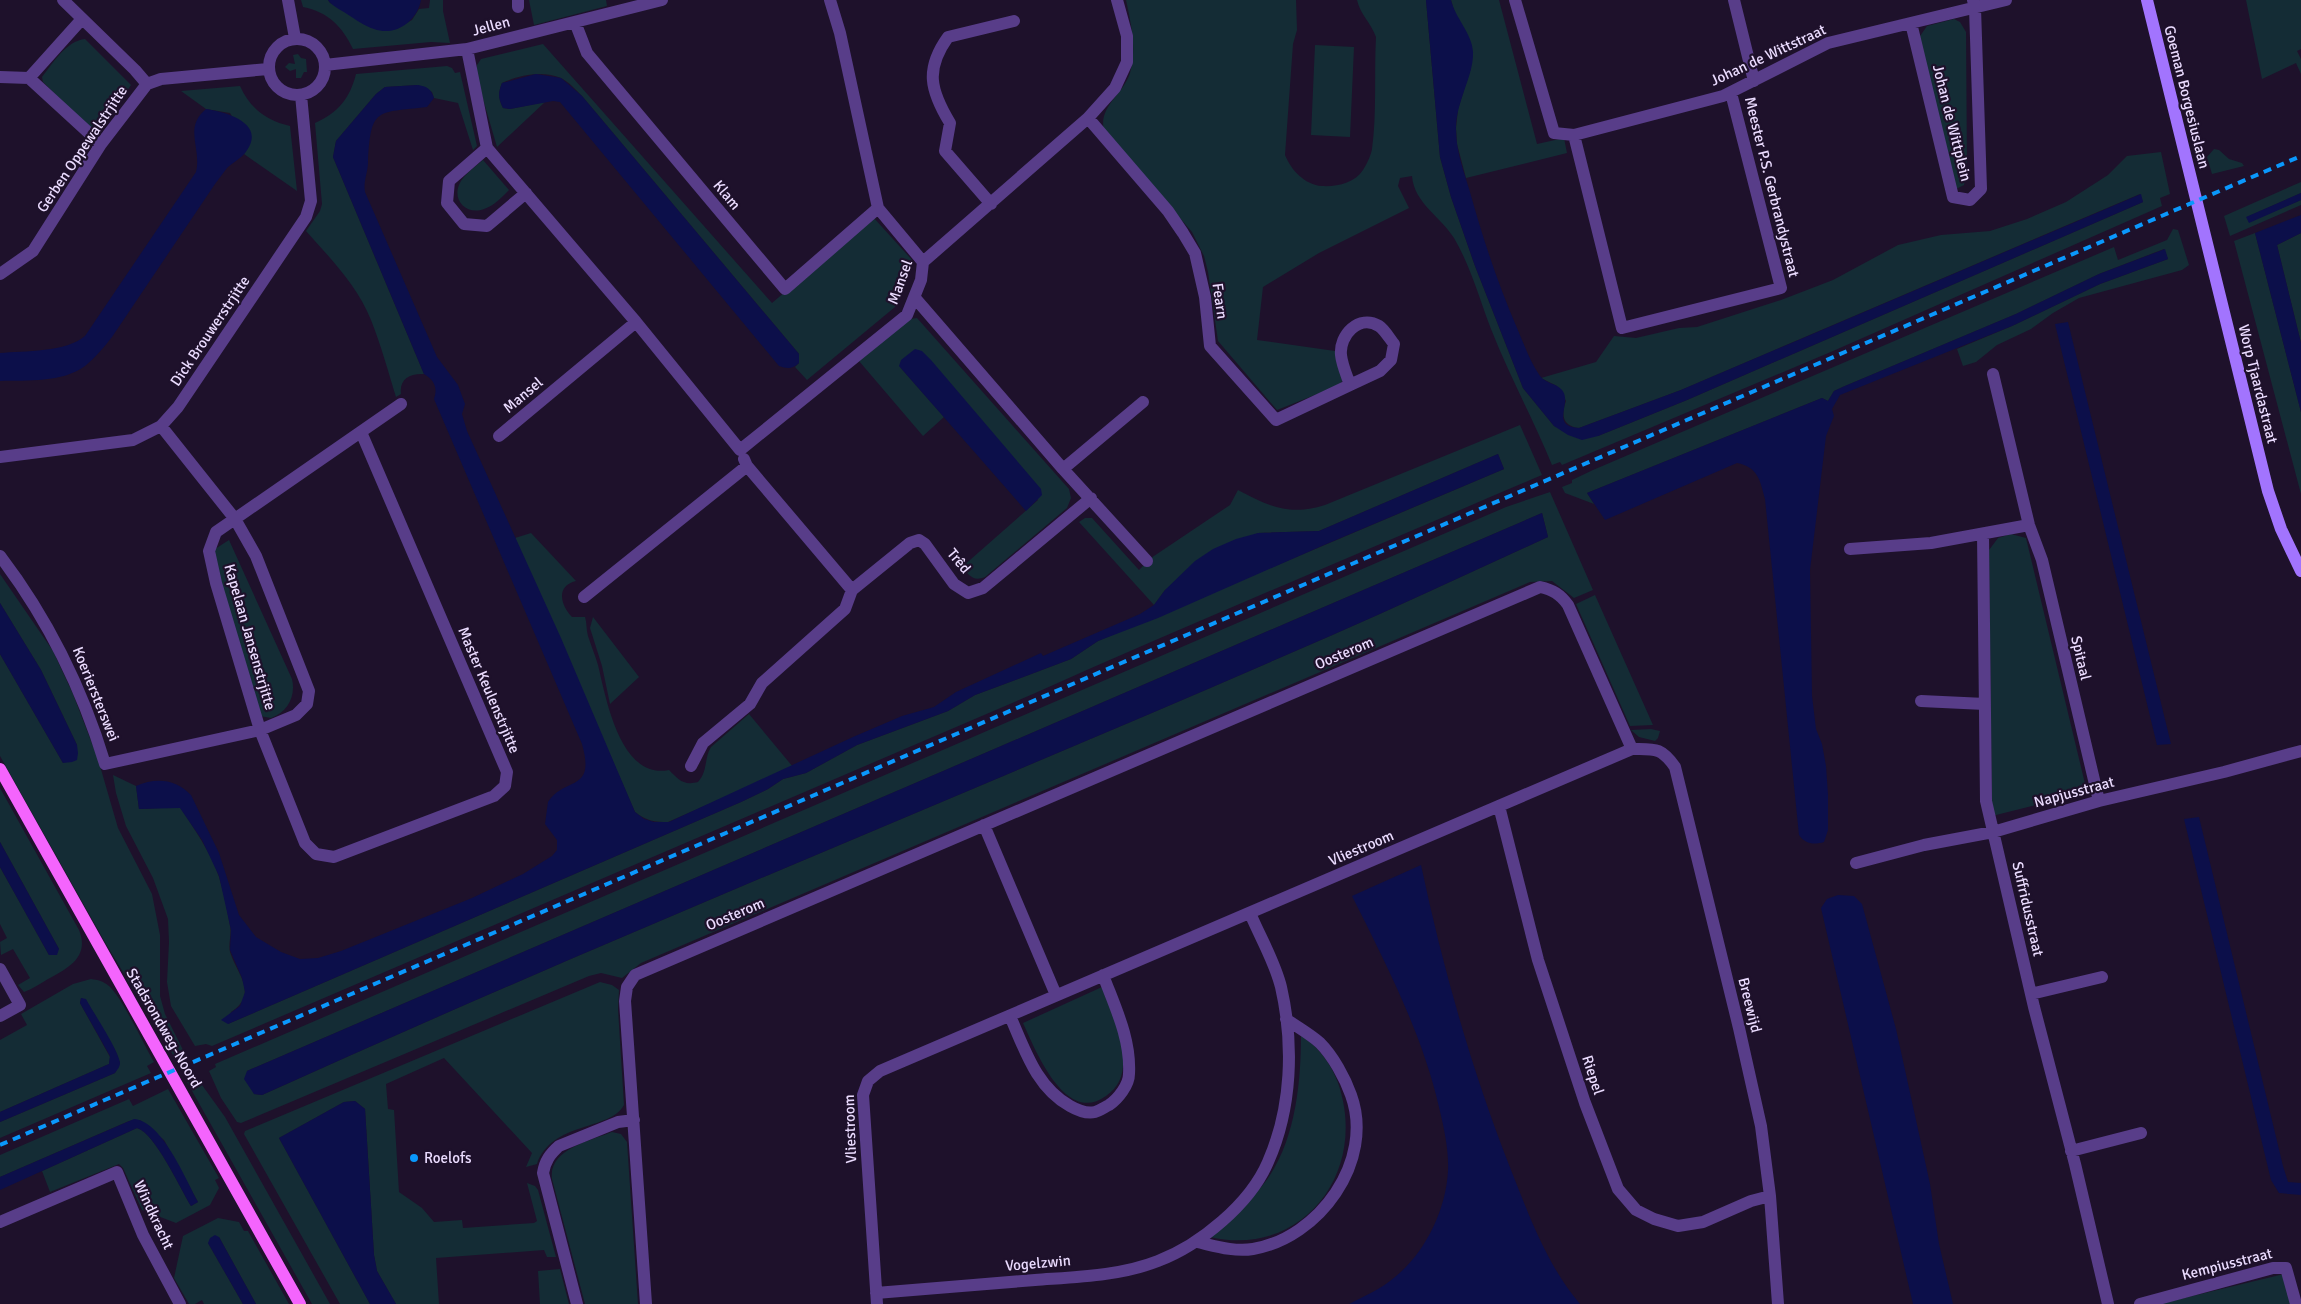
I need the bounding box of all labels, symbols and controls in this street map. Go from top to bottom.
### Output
street label: Jellen [470,12,512,40]
street label: Johan de Wittstraat [1707,20,1829,90]
street label: Goeman Borgesiuslaan [2160,24,2214,170]
street label: Johan de Wittplein [1929,63,1975,183]
street label: Gerben Oppewalstrjitte [33,82,131,216]
street label: Meester P.S. Gerbrandystraat [1741,95,1803,279]
street label: Klam [710,177,745,213]
street label: Mansel [884,257,916,307]
street label: Dick Brouwerstrjitte [166,272,254,390]
street label: Fearn [1209,282,1231,320]
street label: Worp Tjaardastraat [2235,323,2281,445]
street label: Mansel [499,373,547,417]
street label: Trêd [943,545,975,577]
street label: Kapelaan Jansenstrjitte [221,562,279,712]
street label: Master Keulenstrjitte [454,624,524,756]
street label: Oosterom [1312,633,1376,673]
street label: Spitaal [2067,634,2095,682]
street label: Koeriersterswei [69,644,123,744]
street label: Napjusstraat [2032,773,2116,811]
street label: Vliestroom [1326,826,1396,870]
street label: Suffridusstraat [2008,860,2048,958]
street label: Oosterom [703,894,767,934]
street label: Stadsrondweg-Noord [122,965,206,1091]
street label: Breewijd [1734,976,1766,1034]
street label: Riepel [1578,1053,1608,1097]
street label: Vliestroom [840,1094,860,1164]
place label: Roelofs [424,1149,472,1167]
marker: Roelofs [408,1152,420,1164]
street label: Windkracht [130,1178,178,1252]
street label: Kempiusstraat [2180,1244,2274,1284]
street label: Vogelzwin [1004,1251,1072,1275]

